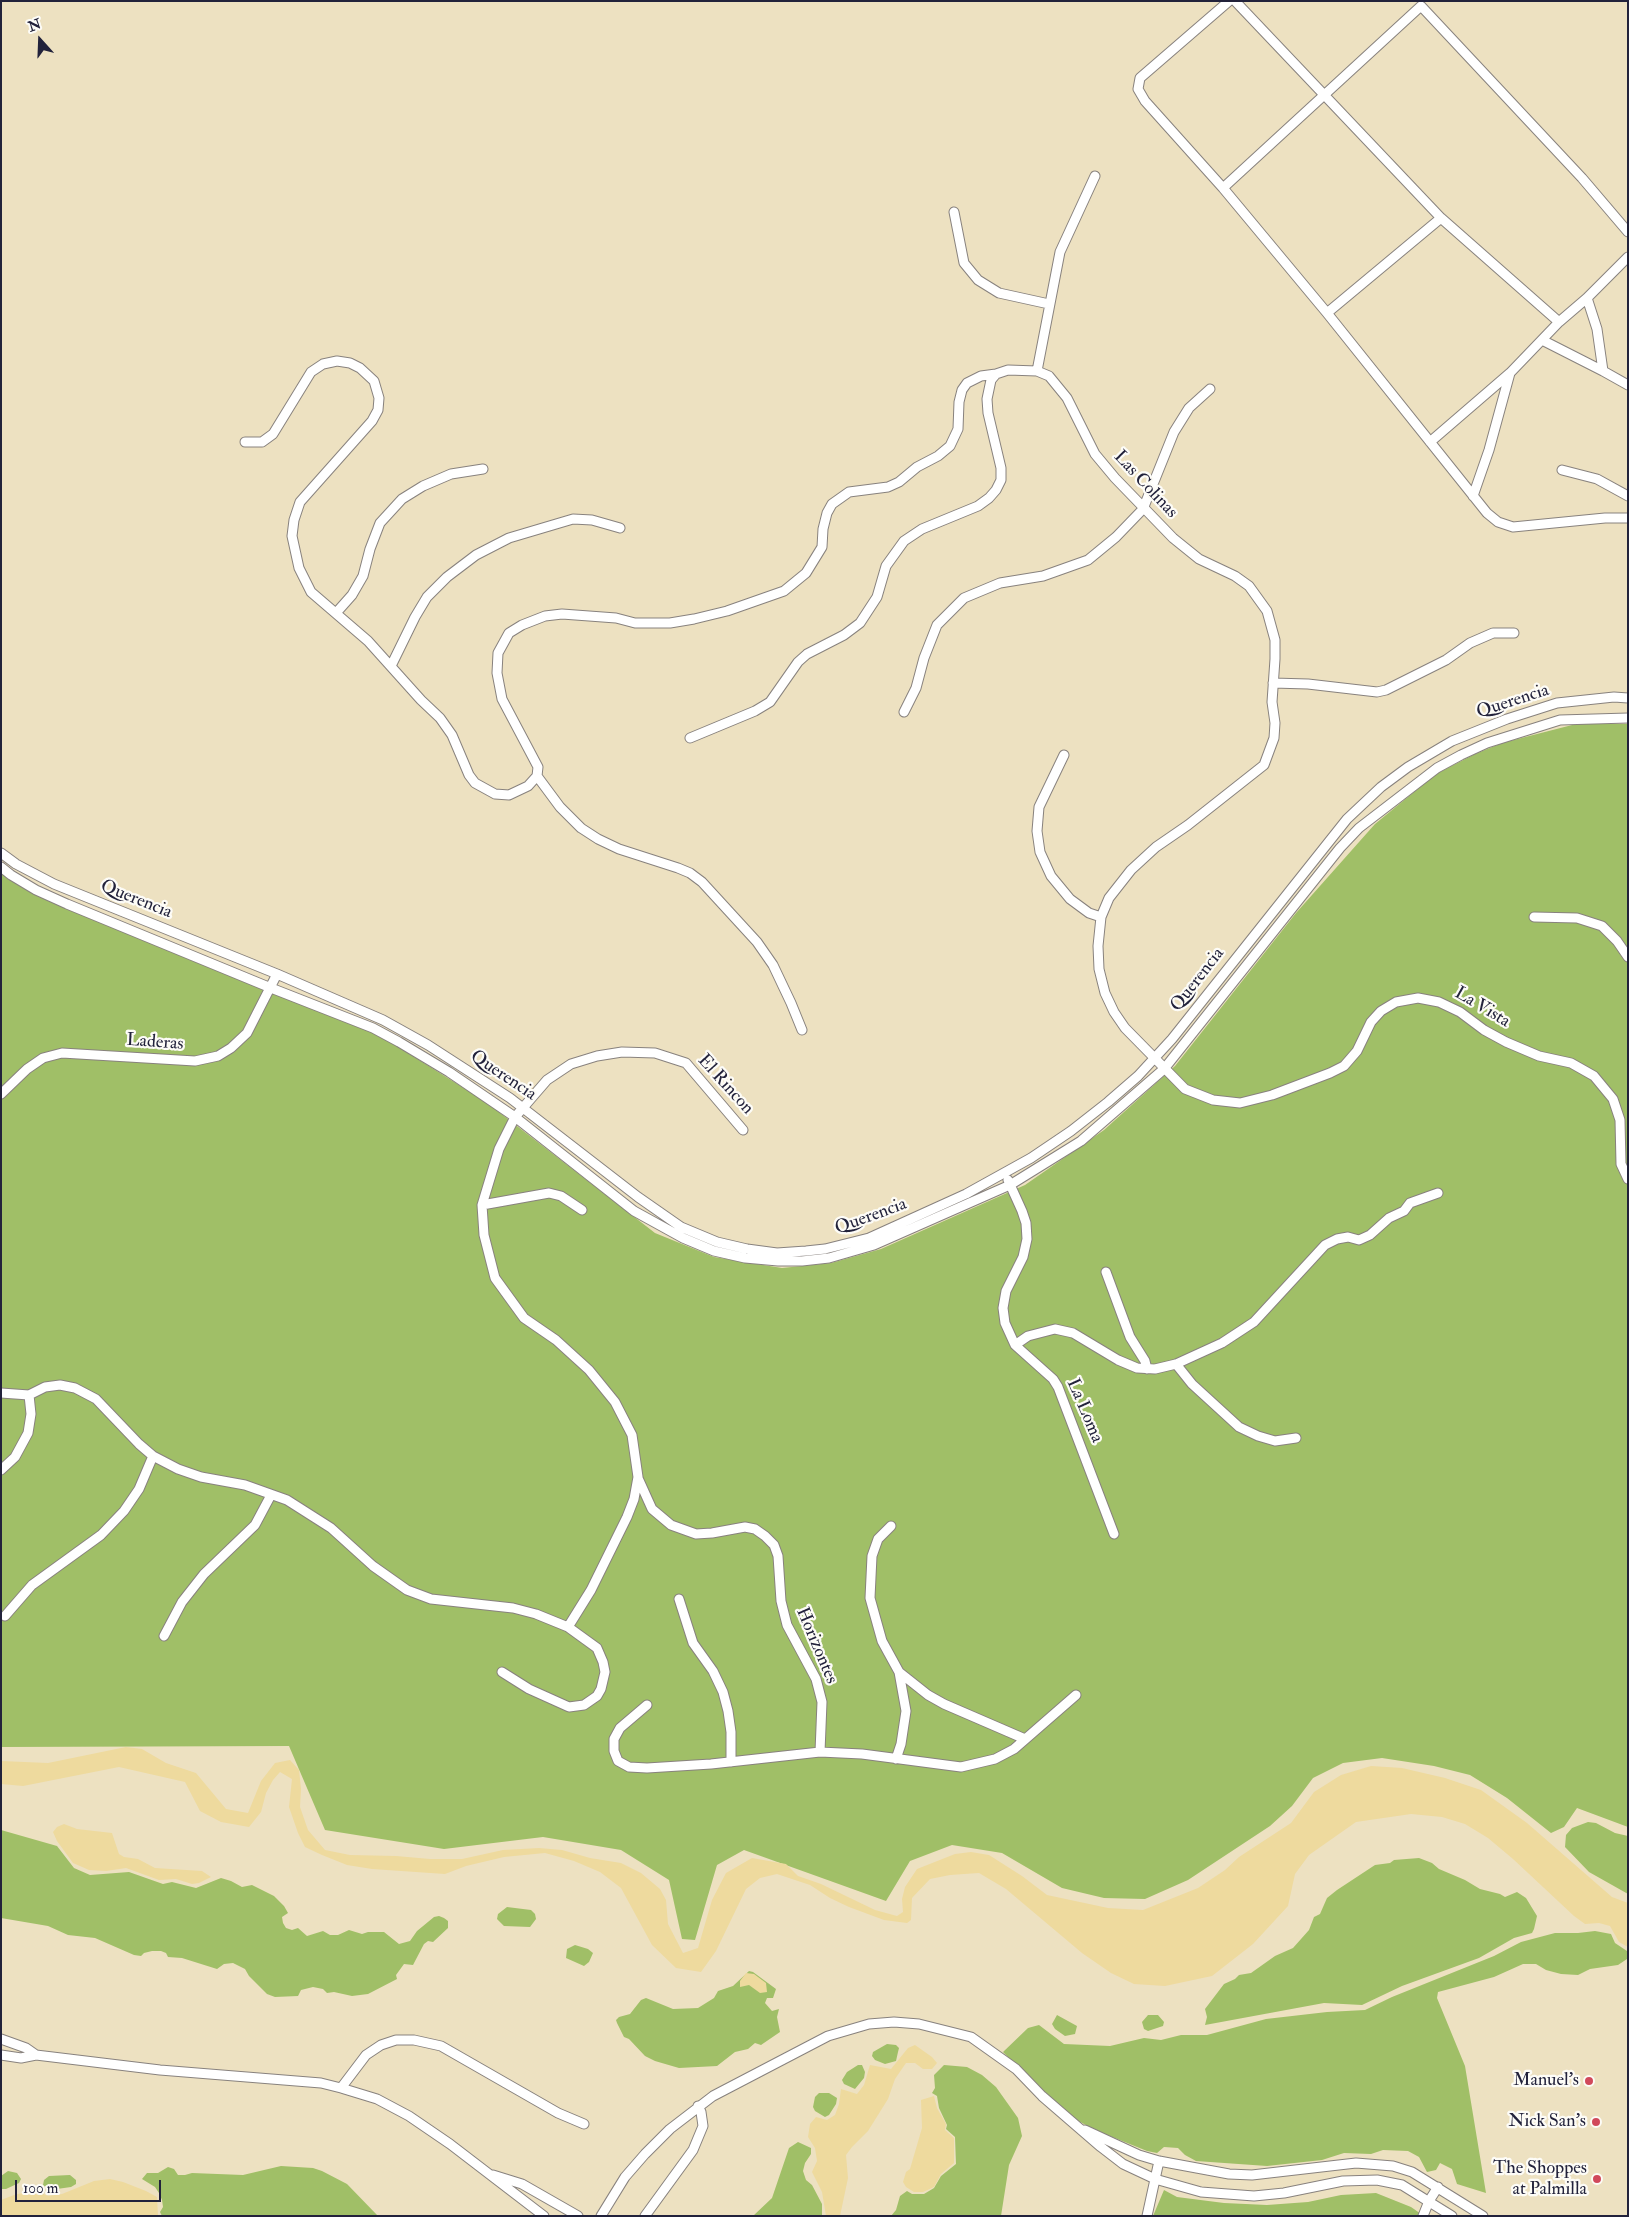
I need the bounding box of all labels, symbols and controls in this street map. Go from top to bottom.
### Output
north arrow [15,15,65,65]
text: N [26,15,43,36]
street label: Las Colinas [1108,447,1182,523]
street label: Querencia [1474,680,1552,724]
street label: Querencia [97,876,175,924]
street label: Querencia [1166,944,1230,1016]
street label: La Vista [1450,983,1514,1033]
street label: Laderas [126,1030,184,1056]
street label: Querencia [466,1046,540,1106]
street label: El Rincon [692,1050,758,1120]
street label: Querencia [832,1194,910,1240]
street label: La Loma [1061,1376,1107,1446]
street label: Horizontes [790,1605,842,1687]
place label: Manuel's [1513,2070,1579,2092]
marker: Manuel's [1583,2075,1595,2087]
place label: Nick San's [1508,2111,1586,2133]
marker: Nick San's [1590,2116,1602,2128]
place label: The Shoppes at Palmilla [1493,2158,1587,2200]
scale bar [18,2170,164,2202]
marker: The Shoppes at Palmilla [1591,2173,1603,2185]
text: 100 m [23,2179,58,2198]

